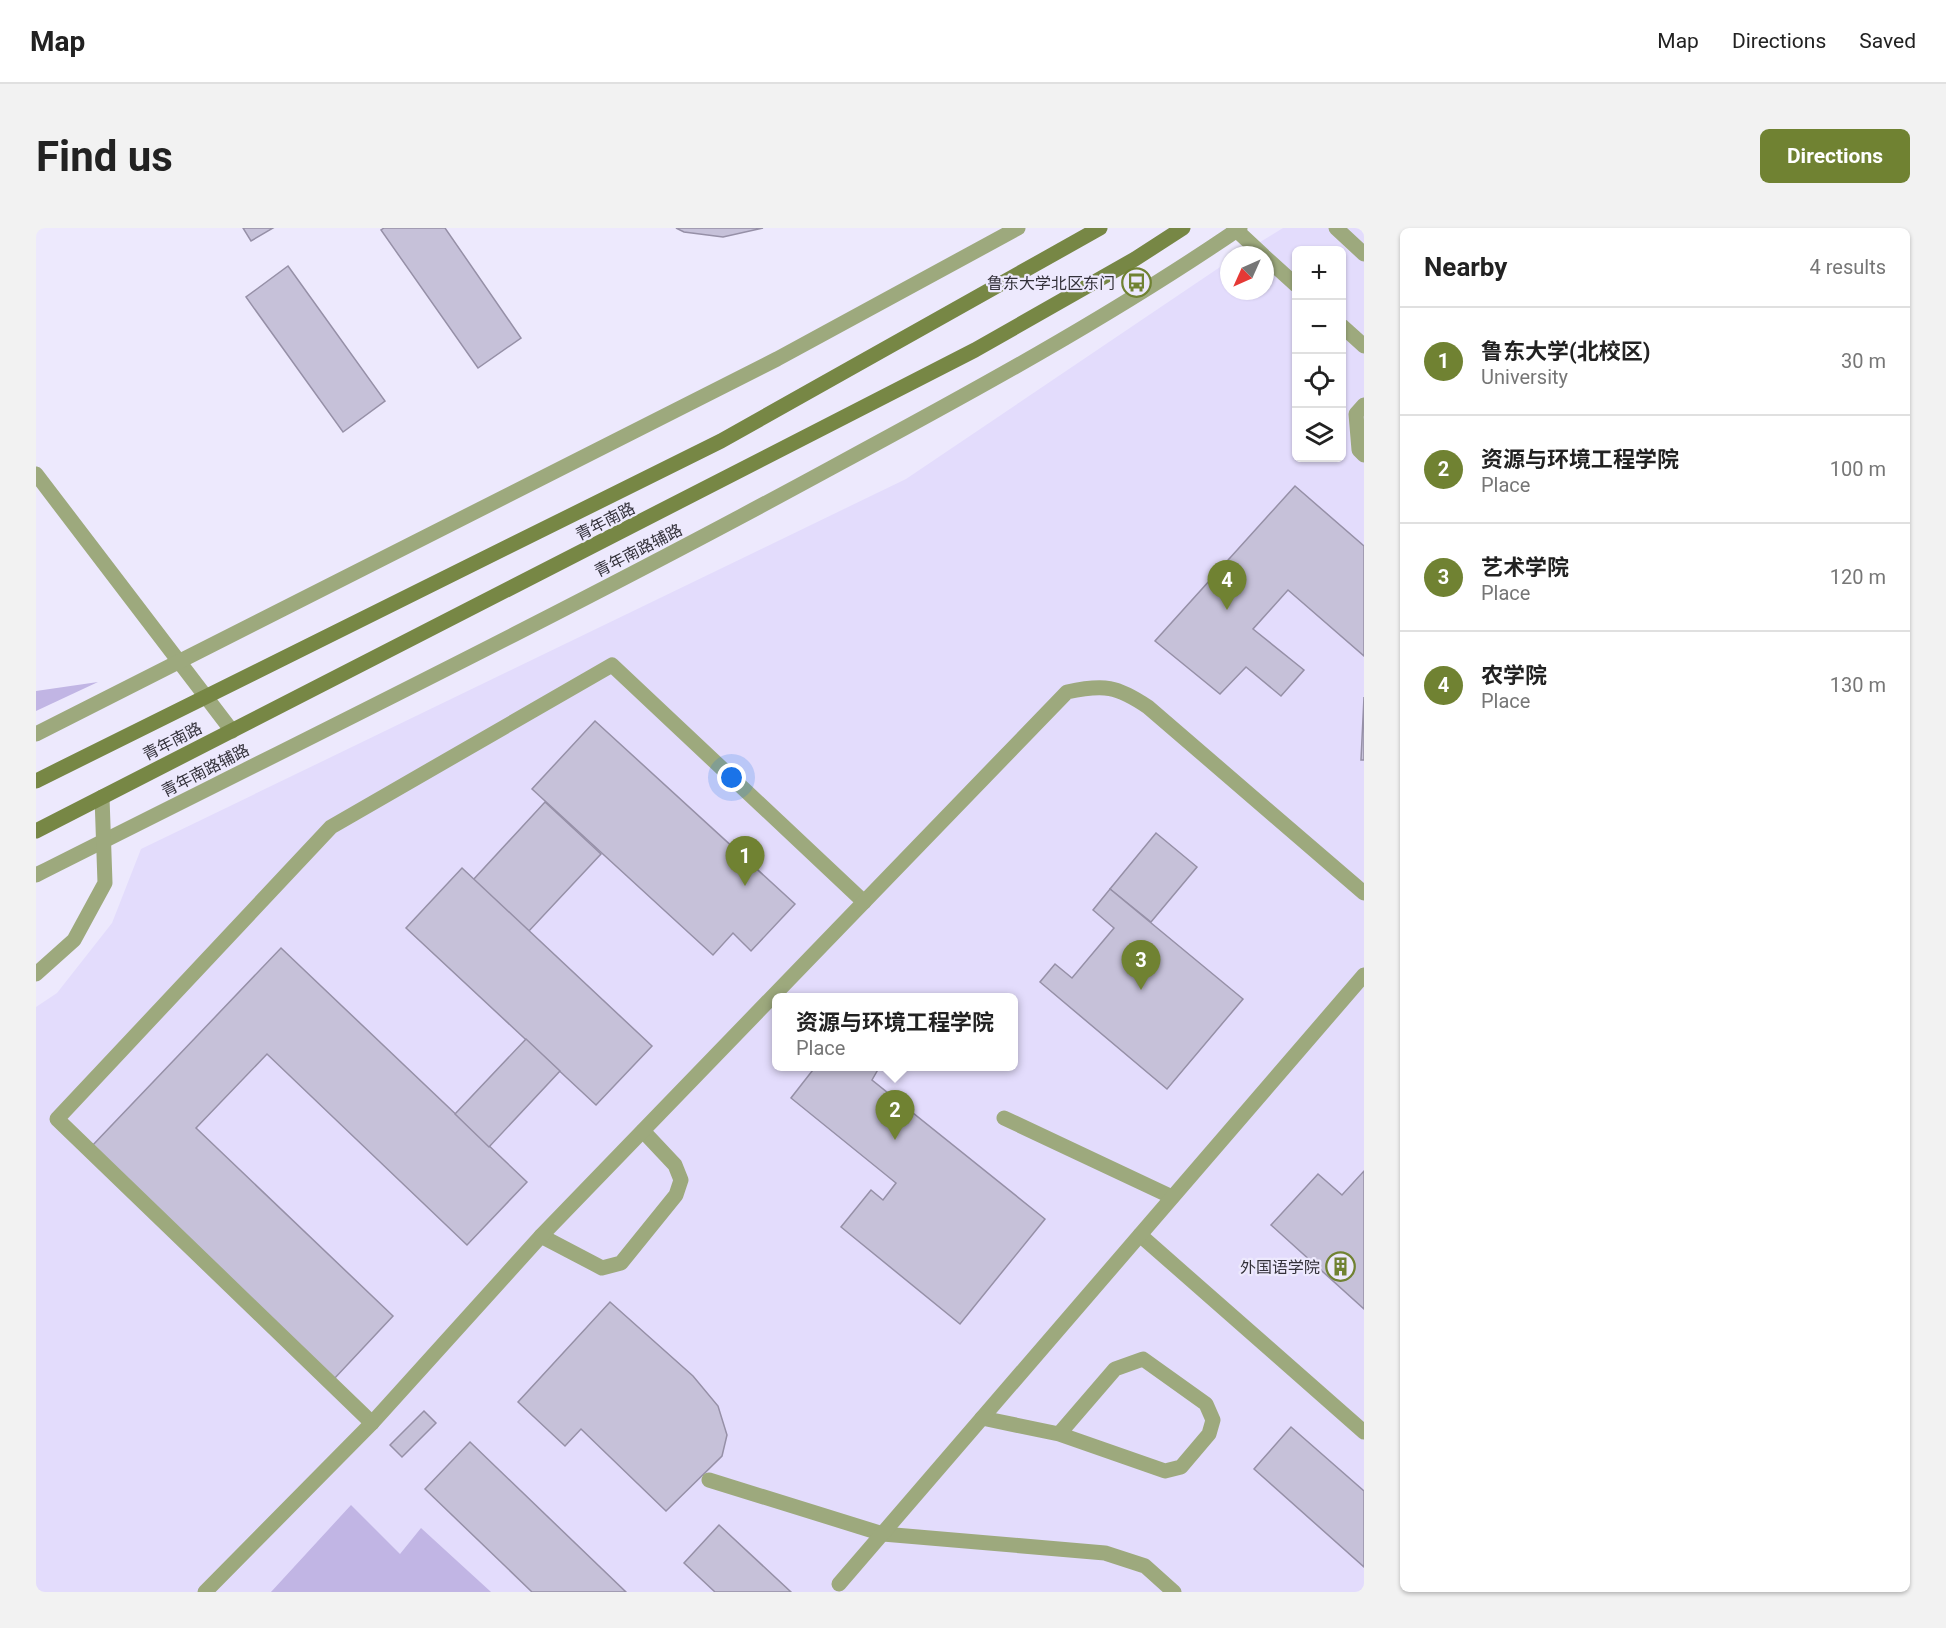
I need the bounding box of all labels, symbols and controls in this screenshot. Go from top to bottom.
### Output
text: Map [30,25,85,58]
text: Map [1657,29,1699,53]
text: Directions [1732,29,1826,53]
text: Saved [1859,29,1916,53]
button: Directions [1760,129,1910,183]
text: Find us [36,132,173,181]
north arrow [1220,246,1274,300]
map controls [1292,246,1346,462]
button: + [1292,246,1346,300]
text: Nearby [1424,252,1507,282]
text: 4 results [1810,255,1886,279]
bus stop icon: 鲁东大学北区东门 [1120,267,1152,299]
place label: 鲁东大学北区东门 [987,274,1115,293]
button: − [1292,300,1346,354]
text: 鲁东大学(北校区) [1481,339,1650,364]
text: 1 [1438,349,1449,373]
text: 30 m [1841,349,1886,373]
button: locate [1292,354,1346,408]
text: University [1481,365,1568,389]
button: layers [1292,408,1346,462]
text: 资源与环境工程学院 [1481,447,1679,472]
text: 2 [1438,457,1449,481]
text: 100 m [1830,457,1886,481]
text: Place [1481,473,1530,497]
street label: 青年南路 [572,498,638,544]
street label: 青年南路辅路 [591,520,685,581]
text: 艺术学院 [1481,555,1569,580]
pin: 4 [1208,560,1246,610]
text: 3 [1438,565,1449,589]
text: 120 m [1830,565,1886,589]
text: Place [1481,581,1530,605]
text: 农学院 [1481,663,1547,688]
text: 4 [1438,673,1449,697]
text: 130 m [1830,673,1886,697]
text: Place [1481,689,1530,713]
street label: 青年南路 [139,718,205,764]
street label: 青年南路辅路 [158,740,252,801]
your location [717,763,746,792]
pin: 1 [726,836,764,886]
pin: 3 [1122,940,1160,990]
popup [772,993,1018,1071]
text: 资源与环境工程学院 [796,1010,994,1035]
text: Place [796,1036,845,1060]
pin: 2 [876,1090,914,1140]
building icon: 外国语学院 [1325,1251,1357,1283]
place label: 外国语学院 [1240,1258,1320,1277]

